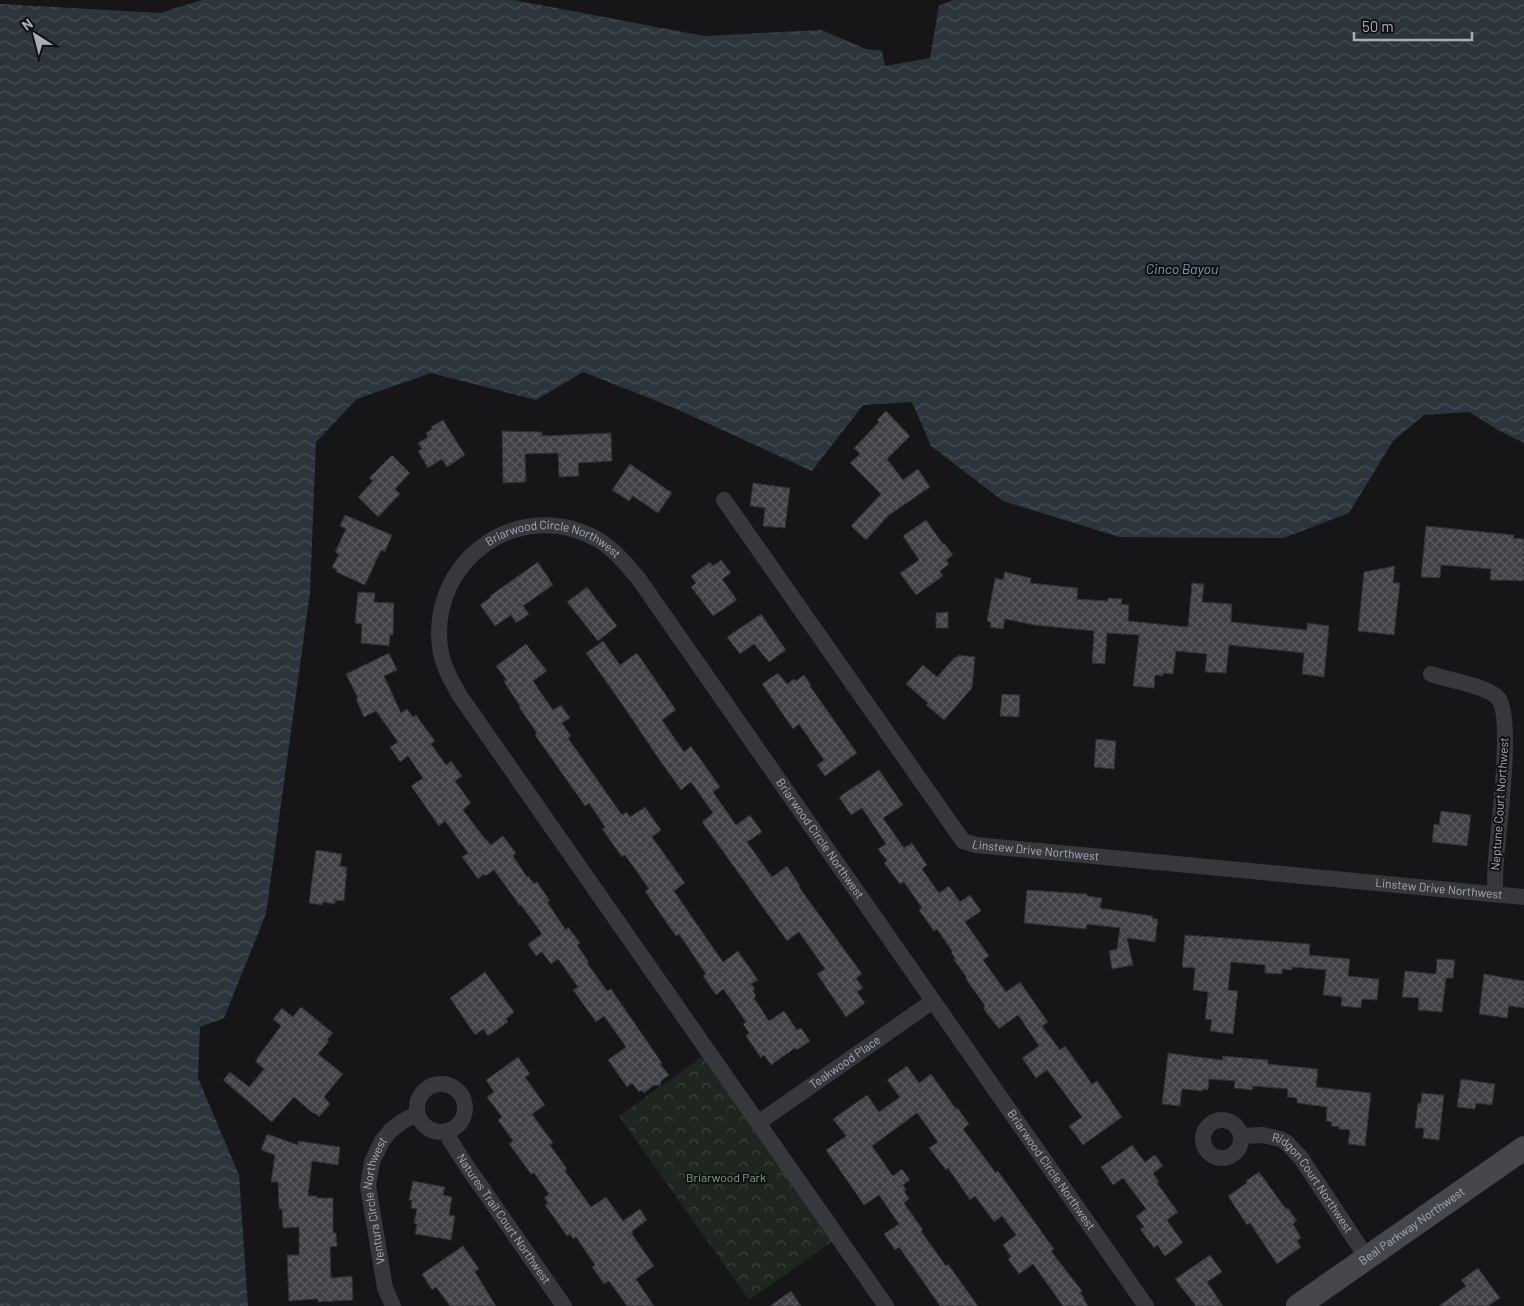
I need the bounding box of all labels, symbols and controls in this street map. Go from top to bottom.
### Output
north arrow [10,10,60,60]
scale bar [1354,10,1472,42]
text: N [18,14,36,34]
text: 50 m [1362,17,1394,35]
water label: Cinco Bayou [1146,260,1218,277]
street label: Briarwood Circle Northwest [482,517,624,560]
street label: Neptune Court Northwest [1487,737,1511,871]
street label: Briarwood Circle Northwest [774,775,868,901]
street label: Linstew Drive Northwest [971,836,1100,863]
street label: Linstew Drive Northwest [1375,875,1503,901]
street label: Teakwood Place [806,1032,883,1091]
street label: Briarwood Circle Northwest [1005,1106,1099,1232]
street label: Ridgon Court Northwest [1271,1129,1356,1235]
text: Ventura Circle Northwest [359,1133,389,1266]
street label: Ventura Circle Northwest [376,1138,394,1268]
street label: Natures Trail Court Northwest [455,1151,554,1286]
park label: Briarwood Park [686,1170,766,1184]
street label: Beal Parkway Northwest [1356,1184,1467,1267]

